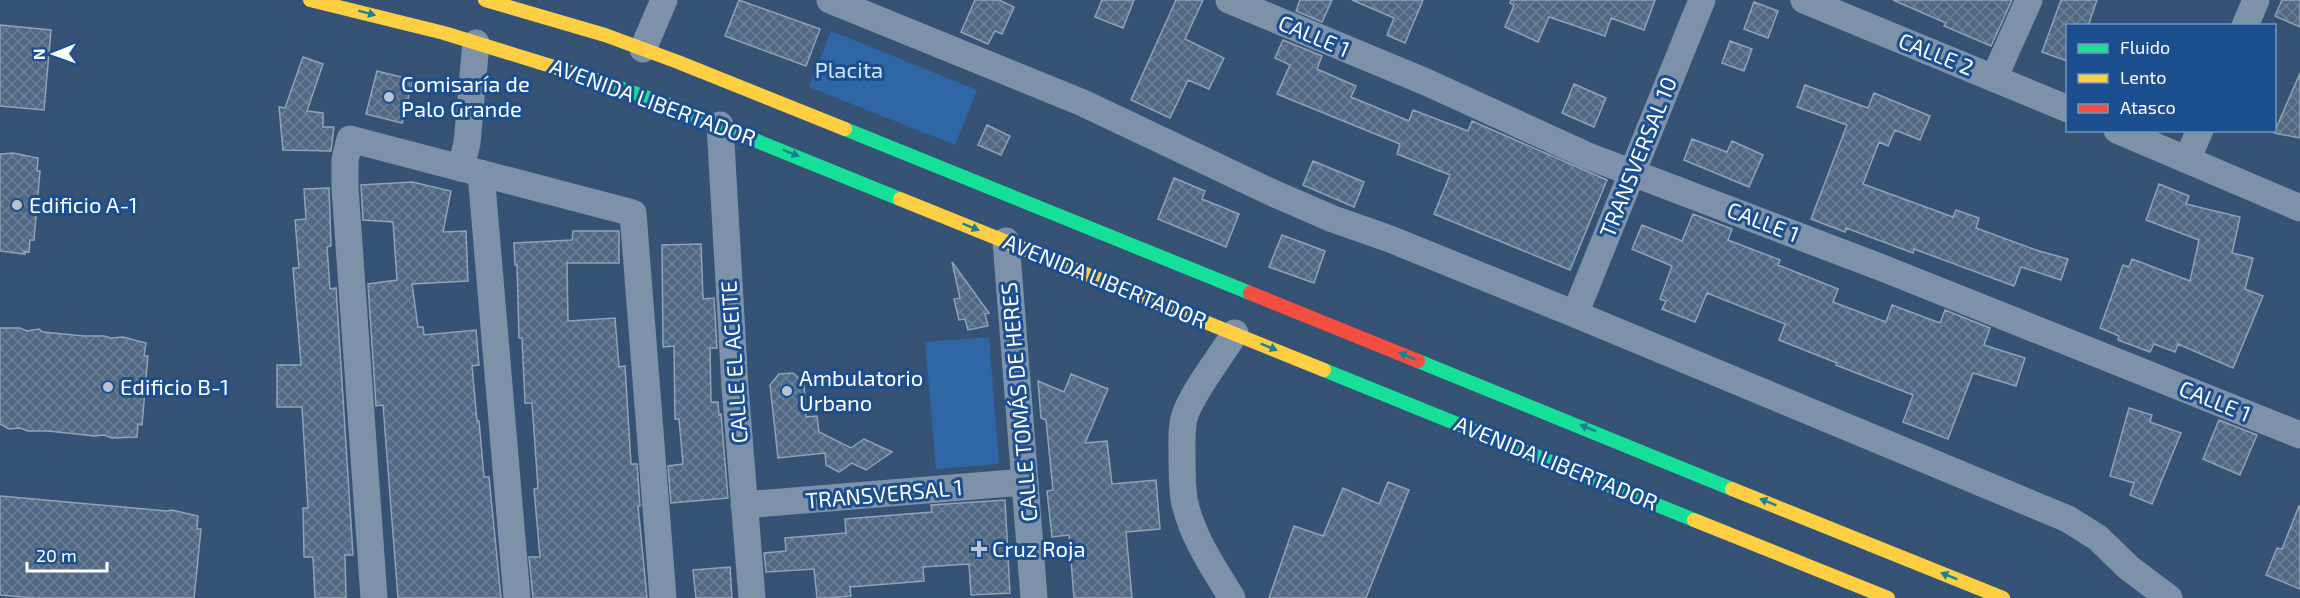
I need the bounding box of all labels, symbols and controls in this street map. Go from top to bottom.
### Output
street label: CALLE 1 [1275,8,1354,62]
one-way arrow [358,9,376,19]
north arrow [24,24,84,84]
legend [2066,24,2276,132]
street label: CALLE 2 [1895,26,1978,80]
text: Fluido [2120,36,2170,58]
text: N [29,48,48,60]
street label: AVENIDA LIBERTADOR [547,52,760,150]
park label: Placita [815,56,883,82]
text: Lento [2120,66,2166,88]
place label: Comisaría de Palo Grande [401,70,530,121]
street label: TRANSVERSAL 10 [1593,72,1681,241]
marker: Comisaría de Palo Grande [382,90,396,104]
text: Atasco [2120,96,2176,118]
one-way arrow [782,149,800,159]
place label: Edificio A-1 [29,191,137,217]
street label: CALLE 1 [1724,196,1803,247]
marker: Edificio A-1 [10,198,24,212]
one-way arrow [963,222,981,232]
street label: AVENIDA LIBERTADOR [1000,227,1211,333]
street label: CALLE EL ACEITE [714,280,752,444]
street label: CALLE TOMÁS DE HERES [995,281,1041,523]
one-way arrow [1260,343,1278,352]
one-way arrow [1398,351,1416,360]
place label: Ambulatorio Urbano [799,364,923,415]
place label: Edificio B-1 [120,373,229,399]
street label: CALLE 1 [2176,374,2255,426]
marker: Edificio B-1 [101,380,115,394]
marker: Ambulatorio Urbano [780,384,794,398]
street label: AVENIDA LIBERTADOR [1451,409,1662,515]
one-way arrow [1579,423,1597,433]
street label: TRANSVERSAL 1 [804,473,964,513]
one-way arrow [1759,497,1777,507]
scale bar [27,535,106,573]
place label: Cruz Roja [992,535,1086,562]
marker: Cruz Roja [970,540,988,558]
text: 20 m [36,544,77,566]
one-way arrow [1940,571,1958,580]

